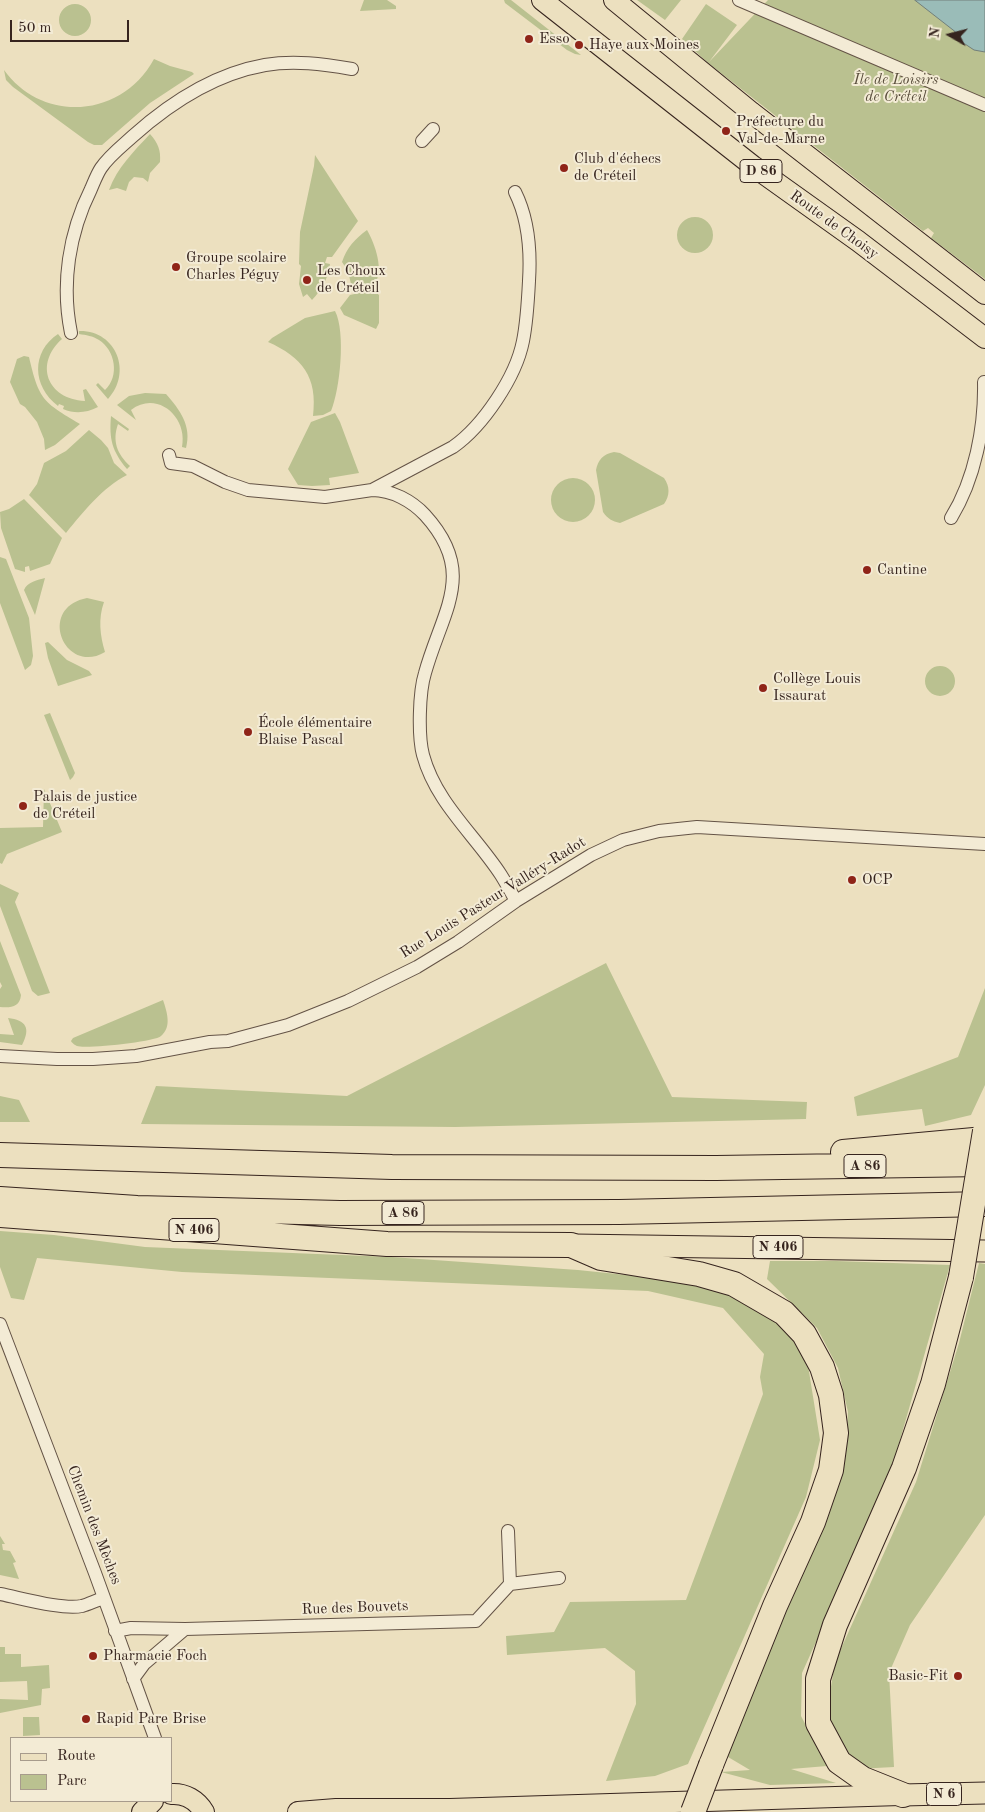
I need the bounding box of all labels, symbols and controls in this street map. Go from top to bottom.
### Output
scale bar [12,10,131,42]
north arrow [925,10,975,60]
text: 50 m [18,21,52,36]
text: N [927,27,943,39]
place label: Esso [539,30,570,48]
marker: Esso [523,33,535,45]
place label: Haye aux Moines [589,36,699,54]
marker: Haye aux Moines [573,39,585,51]
park label: Île de Loisirs de Créteil [853,71,939,106]
place label: Préfecture du Val-de-Marne [736,113,825,148]
marker: Préfecture du Val-de-Marne [720,125,732,137]
place label: Club d'échecs de Créteil [574,150,661,185]
road number: D 86 [740,160,782,182]
marker: Club d'échecs de Créteil [558,162,570,174]
street label: Route de Choisy [786,187,882,263]
place label: Groupe scolaire Charles Péguy [186,249,286,284]
marker: Groupe scolaire Charles Péguy [170,261,182,273]
place label: Les Choux de Créteil [317,262,386,297]
marker: Les Choux de Créteil [301,274,313,286]
place label: Cantine [877,561,927,579]
marker: Cantine [861,564,873,576]
place label: Collège Louis Issaurat [773,670,861,705]
marker: Collège Louis Issaurat [757,682,769,694]
place label: École élémentaire Blaise Pascal [258,714,372,749]
marker: École élémentaire Blaise Pascal [242,726,254,738]
place label: Palais de justice de Créteil [33,788,137,823]
marker: Palais de justice de Créteil [17,800,29,812]
street label: Rue Louis Pasteur Valléry-Radot [397,833,589,963]
place label: OCP [862,871,893,889]
marker: OCP [846,874,858,886]
road number: A 86 [844,1154,886,1178]
road number: A 86 [382,1202,424,1224]
road number: N 406 [169,1218,219,1242]
road number: N 406 [753,1236,803,1258]
street label: Chemin des Mèches [63,1463,125,1587]
street label: Rue des Bouvets [301,1597,409,1619]
place label: Pharmacie Foch [103,1647,207,1665]
marker: Pharmacie Foch [87,1650,99,1662]
place label: Basic-Fit [888,1667,948,1685]
marker: Basic-Fit [952,1670,964,1682]
place label: Rapid Pare Brise [96,1710,206,1728]
marker: Rapid Pare Brise [80,1713,92,1725]
legend [10,1737,172,1802]
text: Route [57,1749,95,1764]
text: Parc [57,1774,87,1789]
road number: N 6 [926,1782,962,1806]

